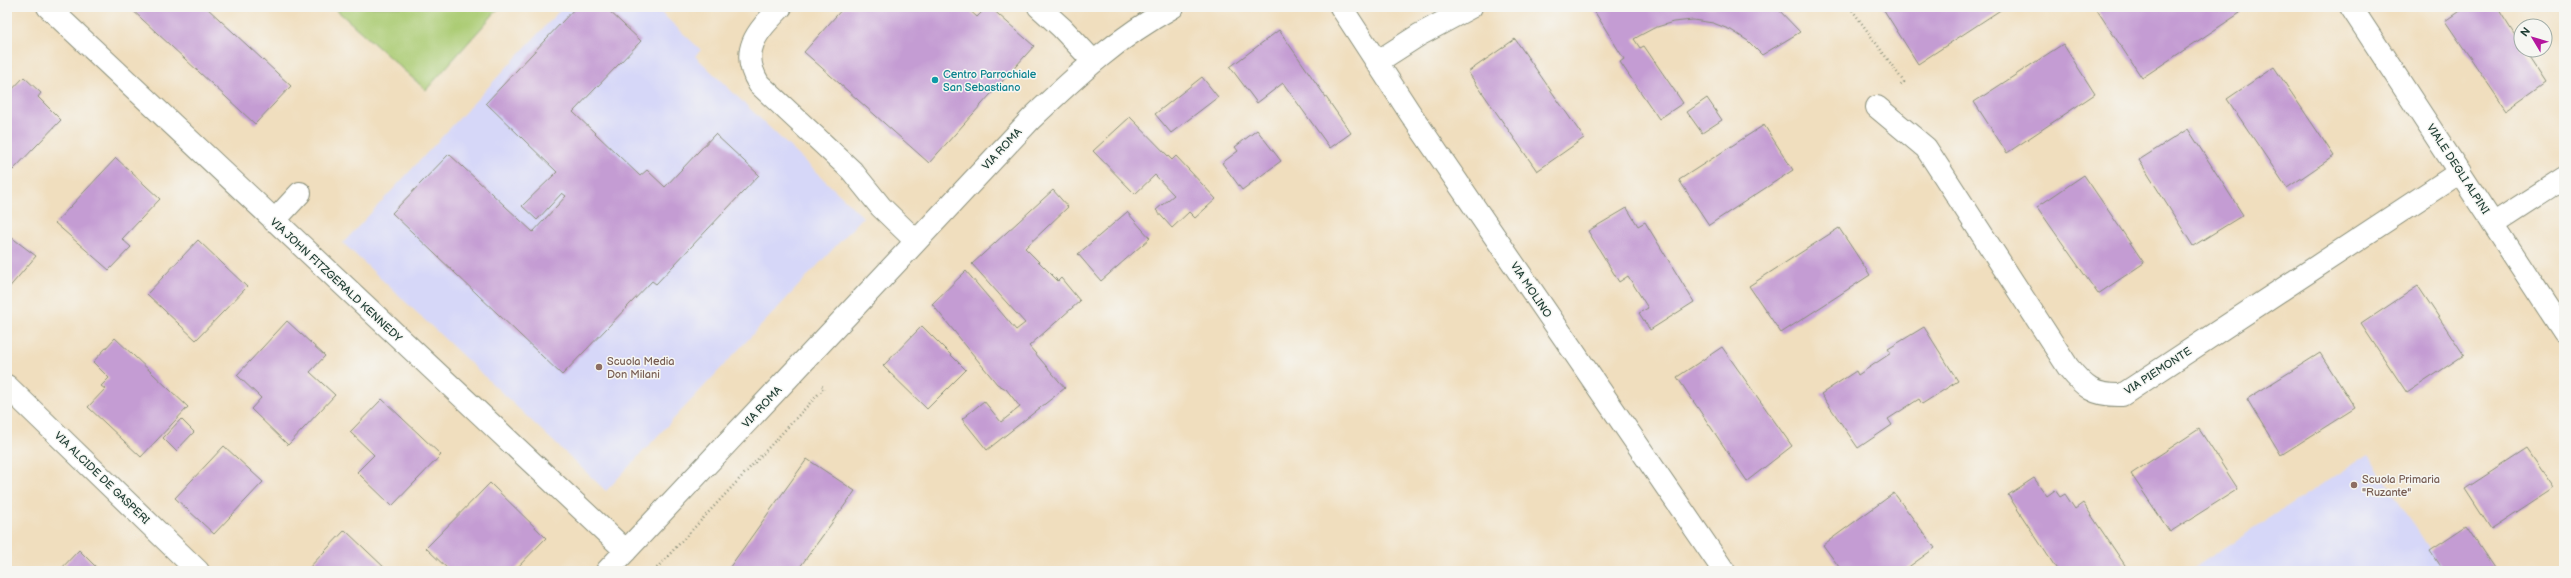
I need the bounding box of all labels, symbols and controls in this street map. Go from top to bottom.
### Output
north arrow [2513,18,2553,58]
text: N [2518,25,2533,39]
place label: Centro Parrochiale San Sebastiano [943,68,1037,94]
marker: Centro Parrochiale San Sebastiano [930,75,940,85]
street label: VIALE DEGLI ALPINI [2424,122,2492,217]
street label: VIA ROMA [979,125,1025,173]
street label: VIA JOHN FITZGERALD KENNEDY [268,216,405,345]
street label: VIA MOLINO [1508,260,1554,320]
street label: VIA PIEMONTE [2122,344,2194,398]
place label: Scuola Media Don Milani [607,355,675,381]
marker: Scuola Media Don Milani [594,362,604,372]
street label: VIA ROMA [739,383,785,431]
street label: VIA ALCIDE DE GASPERI [52,429,153,527]
place label: Scuola Primaria "Ruzante" [2362,473,2440,499]
marker: Scuola Primaria "Ruzante" [2349,480,2359,490]

